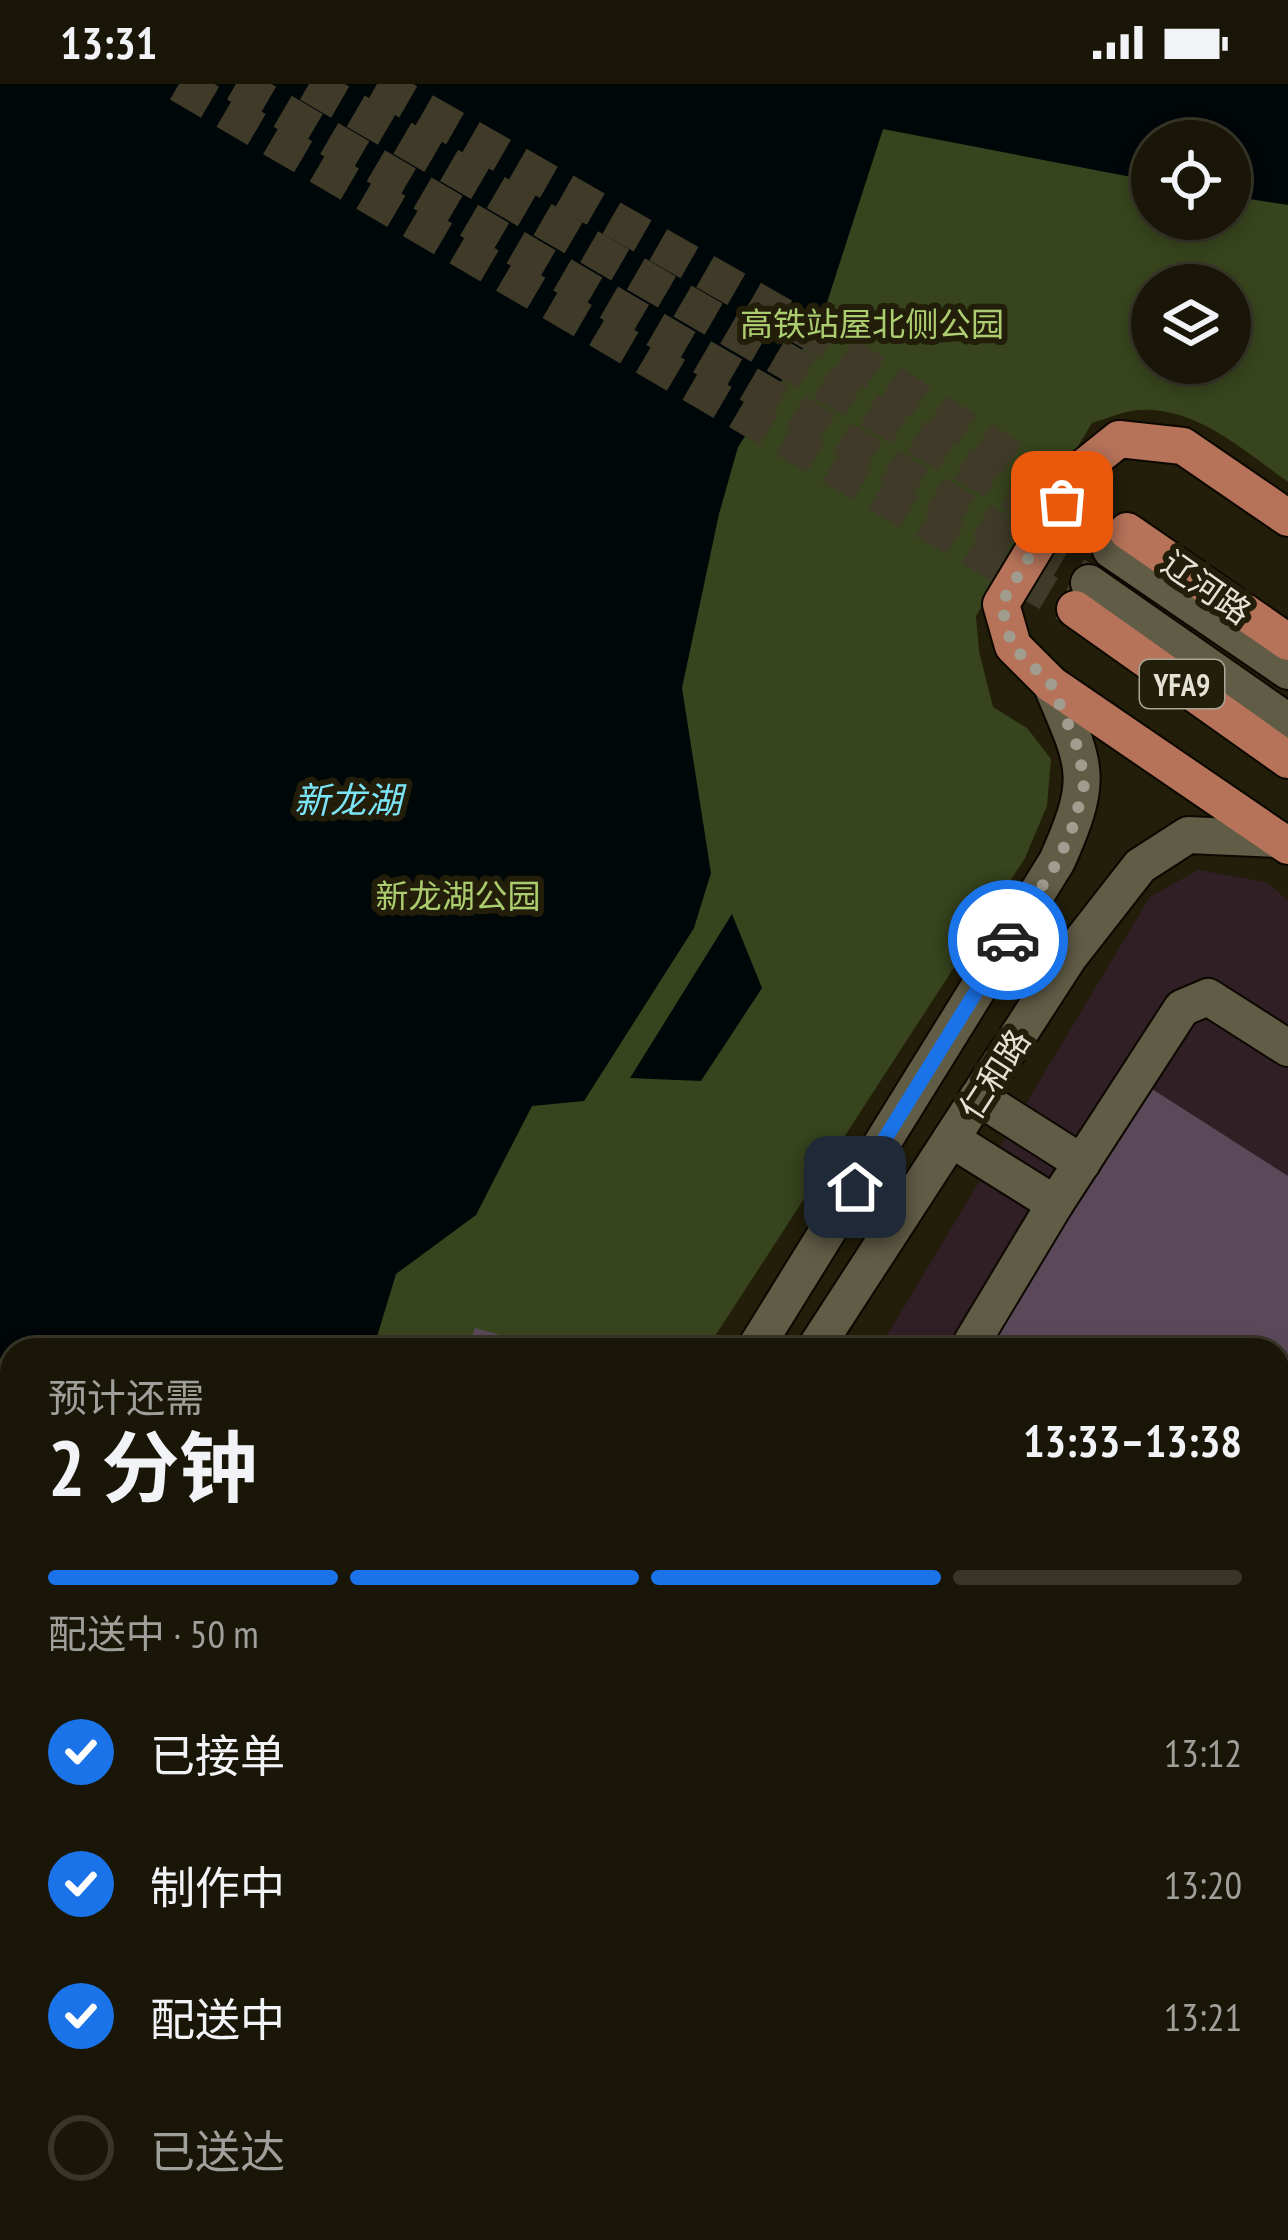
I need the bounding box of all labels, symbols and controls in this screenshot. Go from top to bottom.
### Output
text: 13:31 [60,13,157,71]
map controls [1131,120,1251,384]
button: locate [1131,120,1251,240]
button: layers [1131,264,1251,384]
park label: 高铁站屋北侧公园 [740,302,1004,345]
pin [1011,451,1113,553]
icon: bag [1029,469,1095,535]
street label: 辽河路 [1154,541,1260,633]
road number: YFA9 [1140,660,1224,708]
water label: 新龙湖 [294,776,407,823]
park label: 新龙湖公园 [376,874,541,917]
courier [948,880,1068,1000]
icon: car [975,907,1041,973]
street label: 仁和路 [949,1021,1039,1127]
pin [804,1136,906,1238]
icon: home [822,1154,888,1220]
text: 预计还需 [48,1372,204,1423]
text: 13:33–13:38 [1023,1411,1242,1469]
text: 2 分钟 [48,1417,257,1518]
text: 配送中 · 50 m [48,1608,259,1659]
icon: check [48,1719,114,1785]
text: 已接单 [150,1726,285,1784]
text: 13:12 [1164,1727,1242,1778]
icon: check [48,1851,114,1917]
text: 制作中 [150,1858,285,1916]
text: 13:20 [1164,1859,1242,1910]
icon: check [48,1983,114,2049]
text: 配送中 [150,1990,285,2048]
text: 13:21 [1164,1991,1242,2042]
text: 已送达 [150,2122,285,2180]

